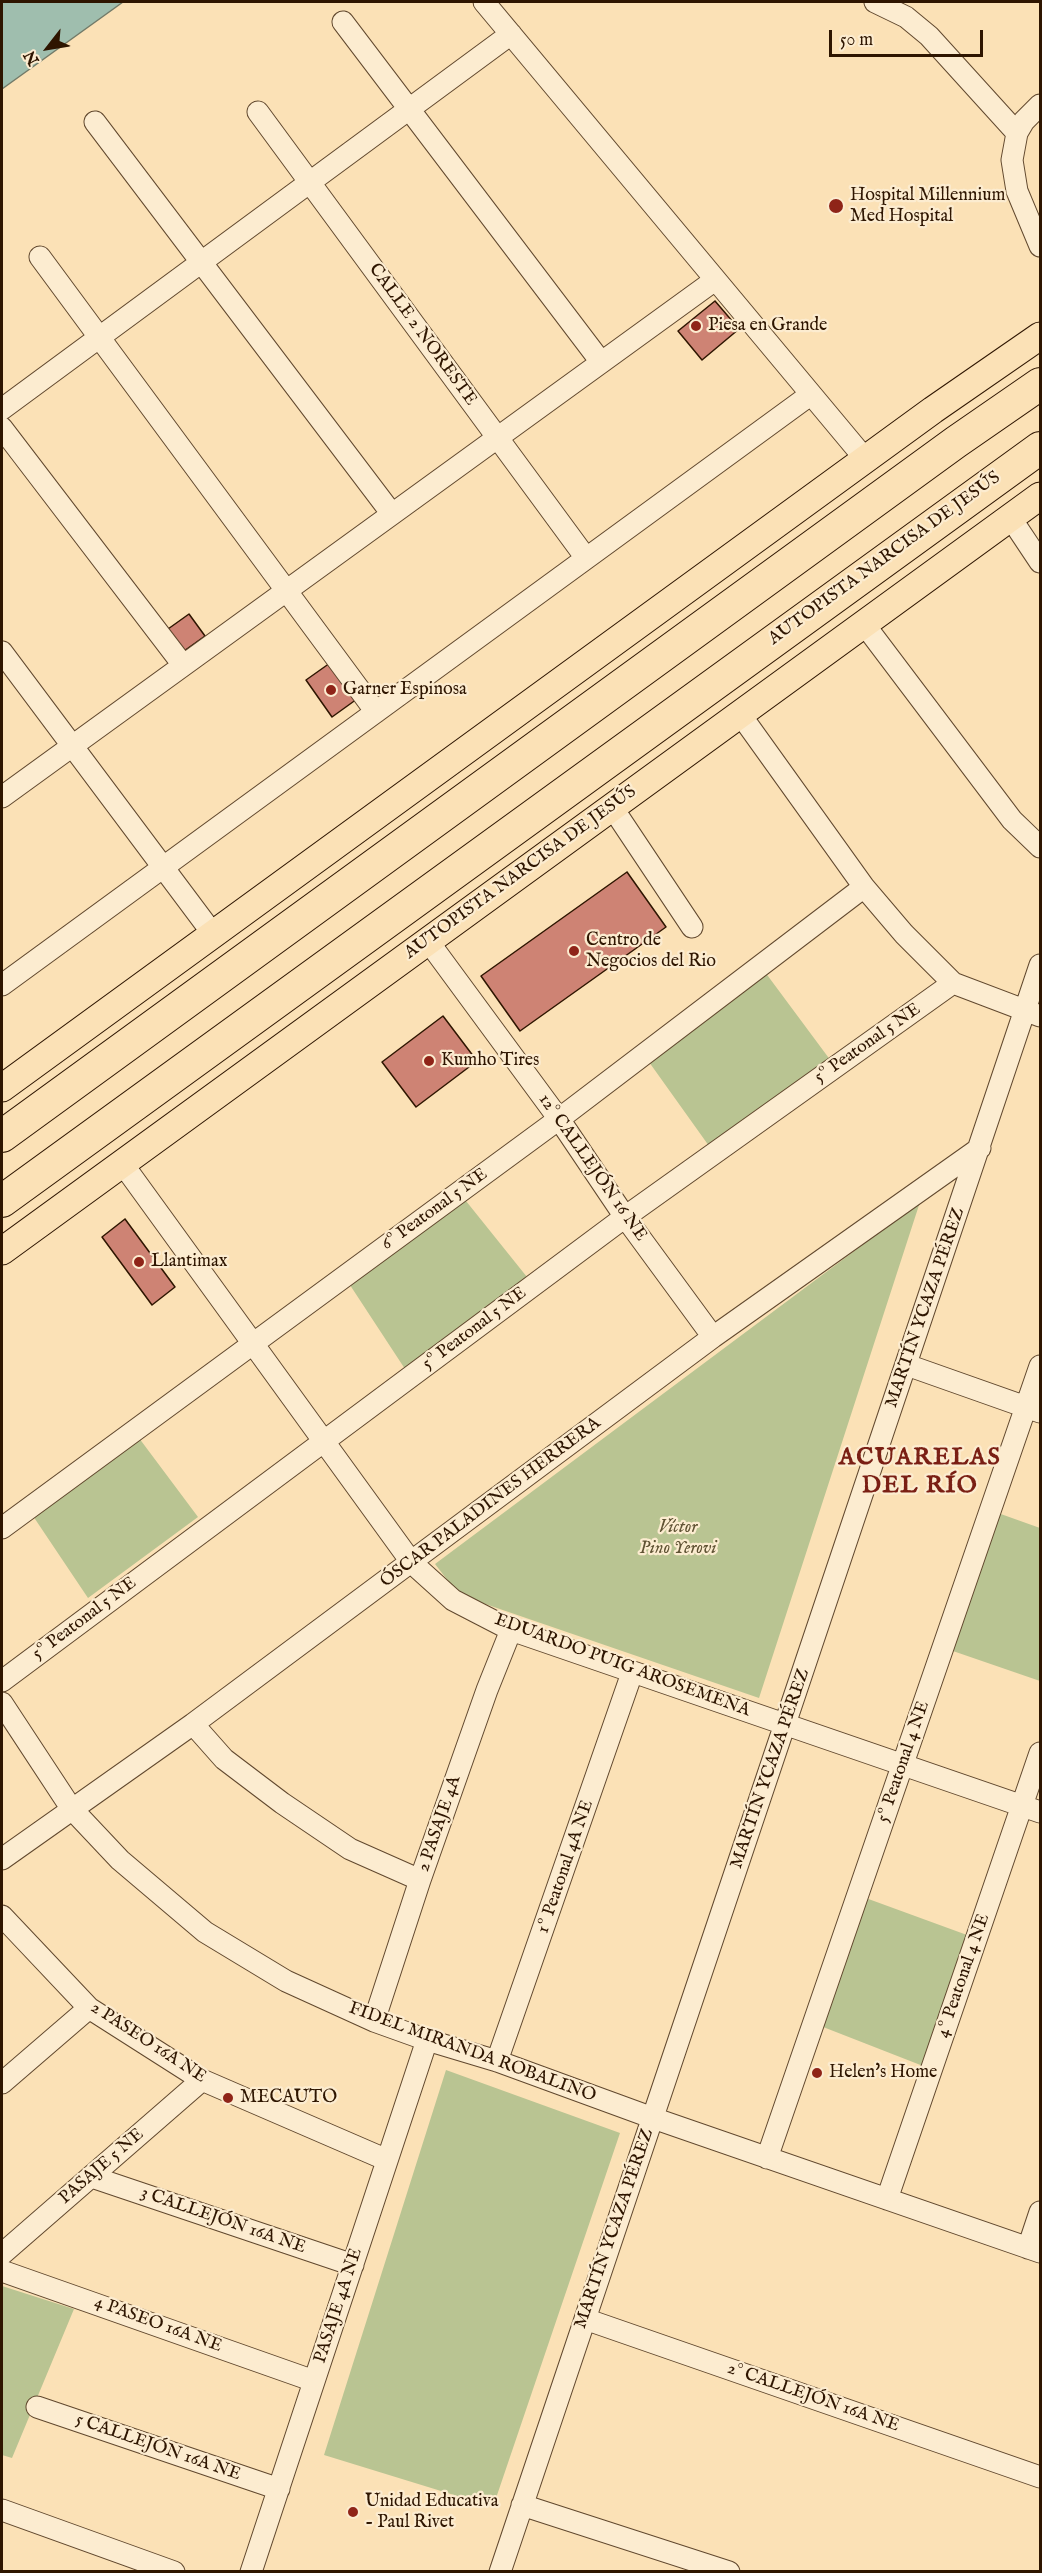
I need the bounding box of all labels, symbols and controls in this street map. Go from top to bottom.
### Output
north arrow [18,18,78,78]
scale bar [832,18,986,56]
text: 50 m [840,29,873,52]
text: N [20,46,45,68]
place label: Hospital Millennium Med Hospital [850,185,1005,228]
marker: Hospital Millennium Med Hospital [827,197,845,215]
street label: CALLE 2 NORESTE [363,260,481,410]
place label: Piesa en Grande [708,315,827,337]
marker: Piesa en Grande [689,319,703,333]
street label: AUTOPISTA NARCISA DE JESÚS [765,468,1005,650]
place label: Garner Espinosa [343,679,467,701]
marker: Garner Espinosa [324,683,338,697]
street label: AUTOPISTA NARCISA DE JESÚS [401,782,641,964]
place label: Centro de Negocios del Rio [586,930,716,972]
marker: Centro de Negocios del Rio [567,944,581,958]
street label: 5º Peatonal 5 NE [811,999,925,1089]
place label: Kumho Tires [441,1050,539,1072]
marker: Kumho Tires [422,1054,436,1068]
street label: 12° CALLEJÓN 16 NE [533,1090,651,1246]
street label: 6º Peatonal 5 NE [378,1164,492,1256]
street label: MARTÍN YCAZA PÉREZ [882,1205,970,1411]
place label: Llantimax [151,1251,227,1273]
marker: Llantimax [132,1255,146,1269]
street label: 5º Peatonal 5 NE [419,1283,531,1375]
street label: ÓSCAR PALADINES HERRERA [377,1413,605,1593]
district label: ACUARELAS DEL RÍO [839,1445,1001,1501]
park label: Víctor Pino Yerovi [640,1517,716,1559]
street label: 5º Peatonal 5 NE [29,1573,141,1665]
street label: EDUARDO PUIG AROSEMENA [491,1610,753,1722]
street label: MARTÍN YCAZA PÉREZ [727,1666,815,1872]
street label: 5º Peatonal 4 NE [873,1698,935,1826]
street label: 2 PASAJE 4A [413,1773,467,1875]
street label: 1º Peatonal 4A NE [533,1798,599,1936]
street label: 4º Peatonal 4 NE [933,1911,995,2041]
street label: 2 PASEO 16A NE [86,1998,210,2088]
street label: FIDEL MIRANDA ROBALINO [345,1998,599,2108]
place label: Helen's Home [829,2062,937,2084]
marker: Helen's Home [810,2066,824,2080]
place label: MECAUTO [240,2087,337,2109]
marker: MECAUTO [221,2091,235,2105]
street label: PASAJE 5 NE [55,2124,149,2210]
street label: MARTÍN YCAZA PÉREZ [571,2126,659,2332]
street label: 3 CALLEJÓN 16A NE [138,2183,308,2259]
street label: PASAJE 4A NE [310,2246,368,2366]
street label: 4 PASEO 16A NE [91,2292,225,2358]
street label: 2° CALLEJÓN 16A NE [724,2358,902,2438]
street label: 5 CALLEJÓN 16A NE [73,2410,243,2486]
place label: Unidad Educativa - Paul Rivet [365,2491,499,2534]
marker: Unidad Educativa - Paul Rivet [346,2505,360,2519]

